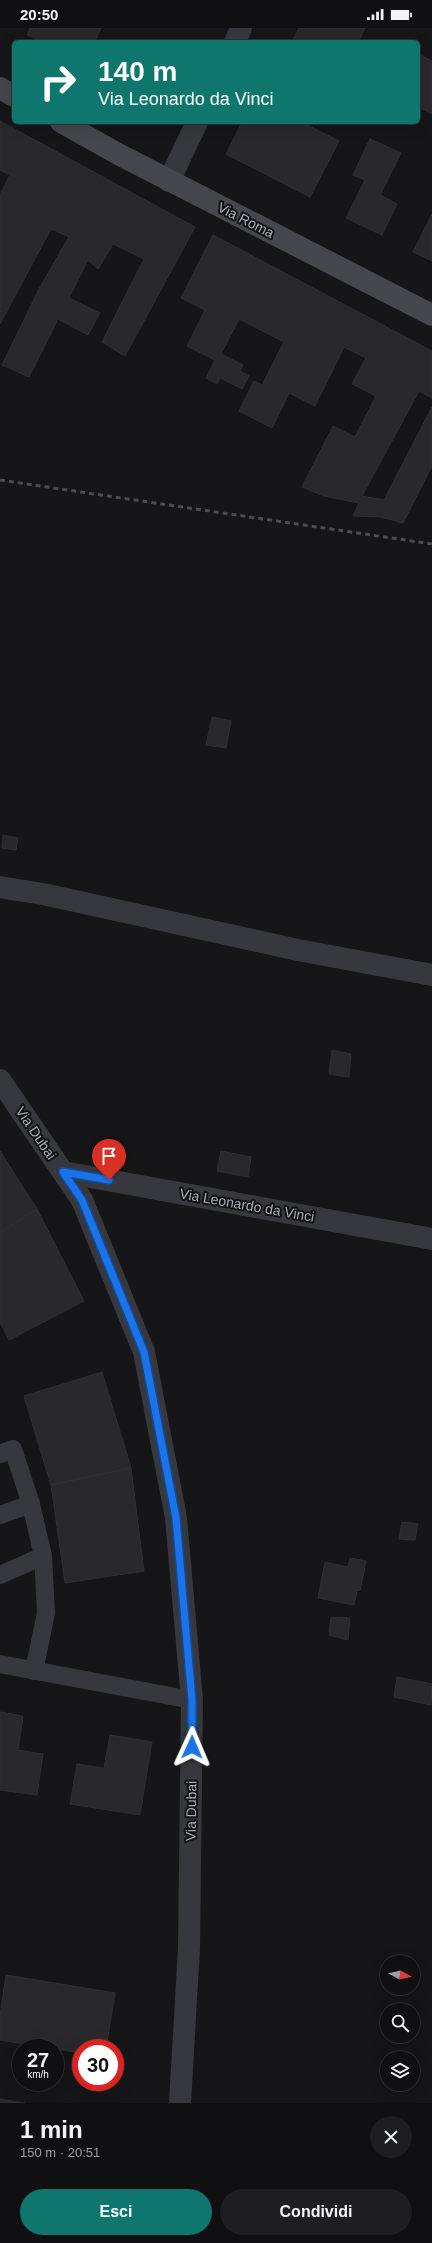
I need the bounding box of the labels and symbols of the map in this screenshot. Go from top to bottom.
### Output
street label: Via Roma [215,199,277,241]
street label: Via Dubai [12,1103,60,1163]
pin [92,1139,126,1180]
street label: Via Leonardo da Vinci [178,1185,316,1225]
position arrow [171,1726,213,1768]
street label: Via Dubai [182,1781,200,1841]
north arrow [380,1955,420,1995]
speed limit sign: 30 [72,2039,124,2091]

